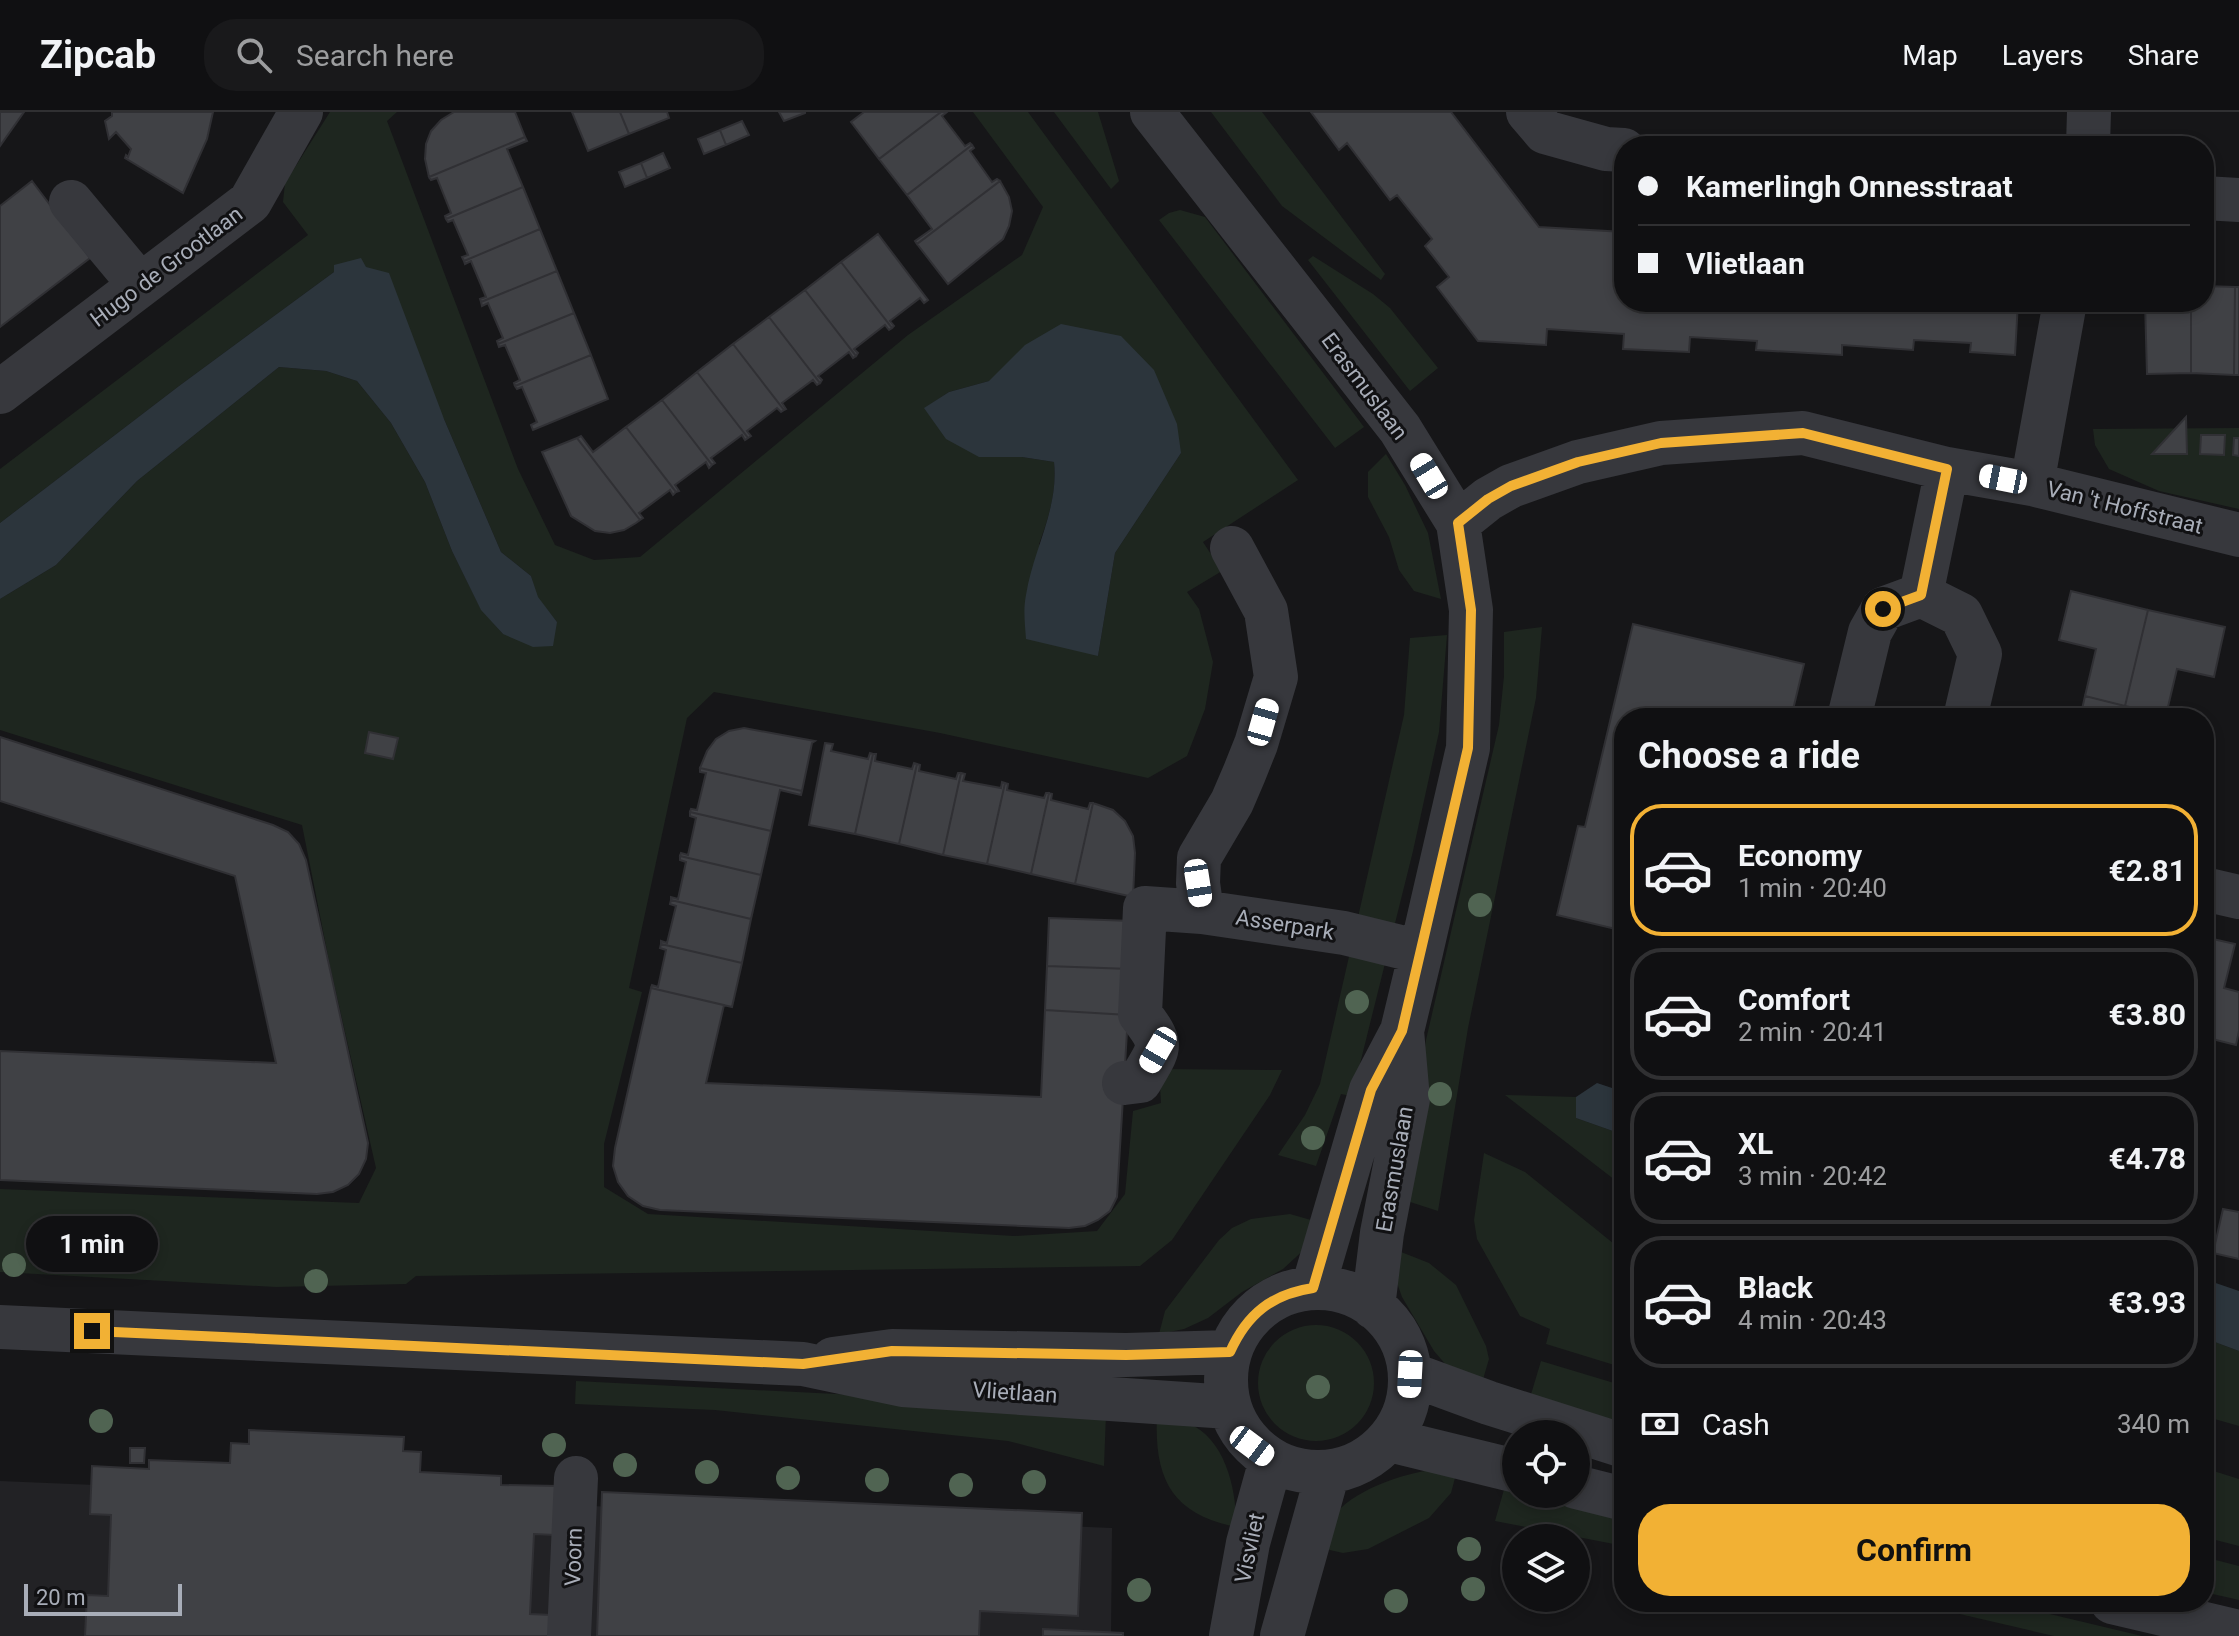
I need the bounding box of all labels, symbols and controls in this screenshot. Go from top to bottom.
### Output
search box [204,19,764,91]
text: Zipcab [40,33,156,77]
icon: search [232,33,276,77]
text: Search here [296,38,454,73]
text: Map [1902,39,1958,72]
text: Layers [2002,39,2084,72]
text: Share [2128,39,2199,72]
text: Kamerlingh Onnesstraat [1686,169,2013,204]
street label: Hugo de Grootlaan [85,201,247,332]
text: Vlietlaan [1686,246,1805,281]
street label: Erasmuslaan [1316,328,1413,445]
car [1406,449,1452,503]
car [1977,463,2029,495]
street label: Van 't Hoffstraat [2044,476,2205,539]
route start [1865,591,1901,627]
car [1245,696,1281,748]
text: Choose a ride [1638,735,1860,777]
icon: car [1642,834,1714,906]
text: Economy [1738,838,1862,873]
text: €2.81 [2108,853,2186,888]
car [1182,857,1214,909]
text: 1 min · 20:40 [1738,873,1887,903]
street label: Asserpark [1234,904,1337,945]
icon: car [1642,978,1714,1050]
text: Comfort [1738,982,1850,1017]
text: €3.80 [2108,997,2186,1032]
text: 2 min · 20:41 [1738,1017,1887,1047]
car [1136,1023,1180,1077]
street label: Erasmuslaan [1371,1104,1418,1234]
icon: car [1642,1122,1714,1194]
text: XL [1738,1126,1773,1161]
text: €4.78 [2108,1141,2186,1176]
text: 3 min · 20:42 [1738,1161,1887,1191]
callout: 1 min [26,1215,158,1271]
text: 1 min [59,1229,125,1259]
icon: car [1642,1266,1714,1338]
text: Black [1738,1270,1813,1305]
text: €3.93 [2108,1285,2186,1320]
text: 4 min · 20:43 [1738,1305,1887,1335]
route end [74,1313,110,1349]
car [1397,1349,1423,1399]
street label: Vlietlaan [972,1377,1058,1408]
icon: cash [1638,1402,1682,1446]
text: Cash [1702,1407,1770,1442]
text: 340 m [2117,1409,2190,1439]
map controls [1502,1420,1590,1612]
button: locate [1502,1420,1590,1508]
car [1226,1422,1278,1470]
button: Confirm [1638,1504,2190,1596]
street label: Visvliet [1230,1511,1269,1585]
button: layers [1502,1524,1590,1612]
street label: Voorn [560,1527,587,1587]
scale bar [24,1580,182,1616]
text: 20 m [36,1585,85,1610]

